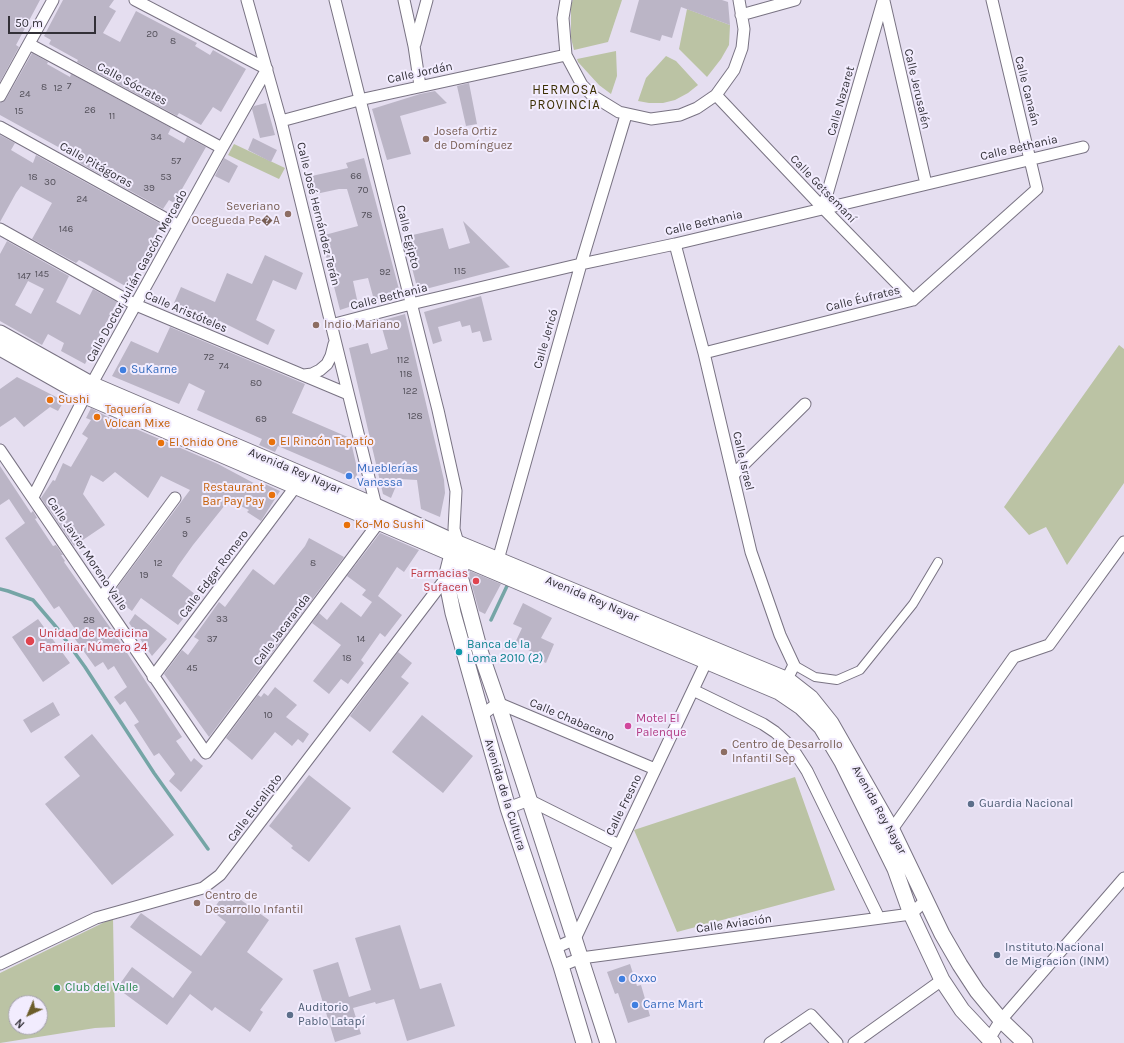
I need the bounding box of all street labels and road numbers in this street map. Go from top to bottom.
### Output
street label: Calle Jerusalén [901,47,933,131]
street label: Calle Canaán [1011,55,1043,127]
street label: Calle Sócrates [94,59,170,109]
street label: Calle Jordán [386,59,454,87]
street label: Calle Nazaret [824,64,858,138]
street label: Calle Bethania [979,132,1059,164]
street label: Calle Pitágoras [57,139,135,191]
street label: Calle José Hernández Terán [293,141,343,287]
street label: Calle Getsemaní [787,152,859,226]
street label: Calle Doctor Julián Gascón Mercado [83,187,191,365]
street label: Calle Egipto [393,204,423,270]
street label: Calle Bethania [664,207,744,239]
street label: Calle Bethania [349,280,429,314]
street label: Calle Éufrates [825,283,901,315]
street label: Calle Aristóteles [143,288,229,336]
street label: Calle Jericó [531,308,561,370]
street label: Calle Israel [729,430,757,492]
street label: Avenida Rey Nayar [246,445,344,497]
street label: Calle Javier Moreno Valle [44,495,130,613]
street label: Calle Edgar Romero [176,527,252,621]
street label: Avenida Rey Nayar [543,573,641,625]
street label: Calle Jacaranda [250,591,314,669]
street label: Calle Chabacano [527,696,617,744]
street label: Avenida de la Cultura [481,738,529,852]
street label: Avenida Rey Nayar [849,763,909,857]
street label: Calle Eucalipto [225,771,285,845]
street label: Calle Fresno [603,772,645,838]
street label: Calle Aviación [695,912,773,936]

